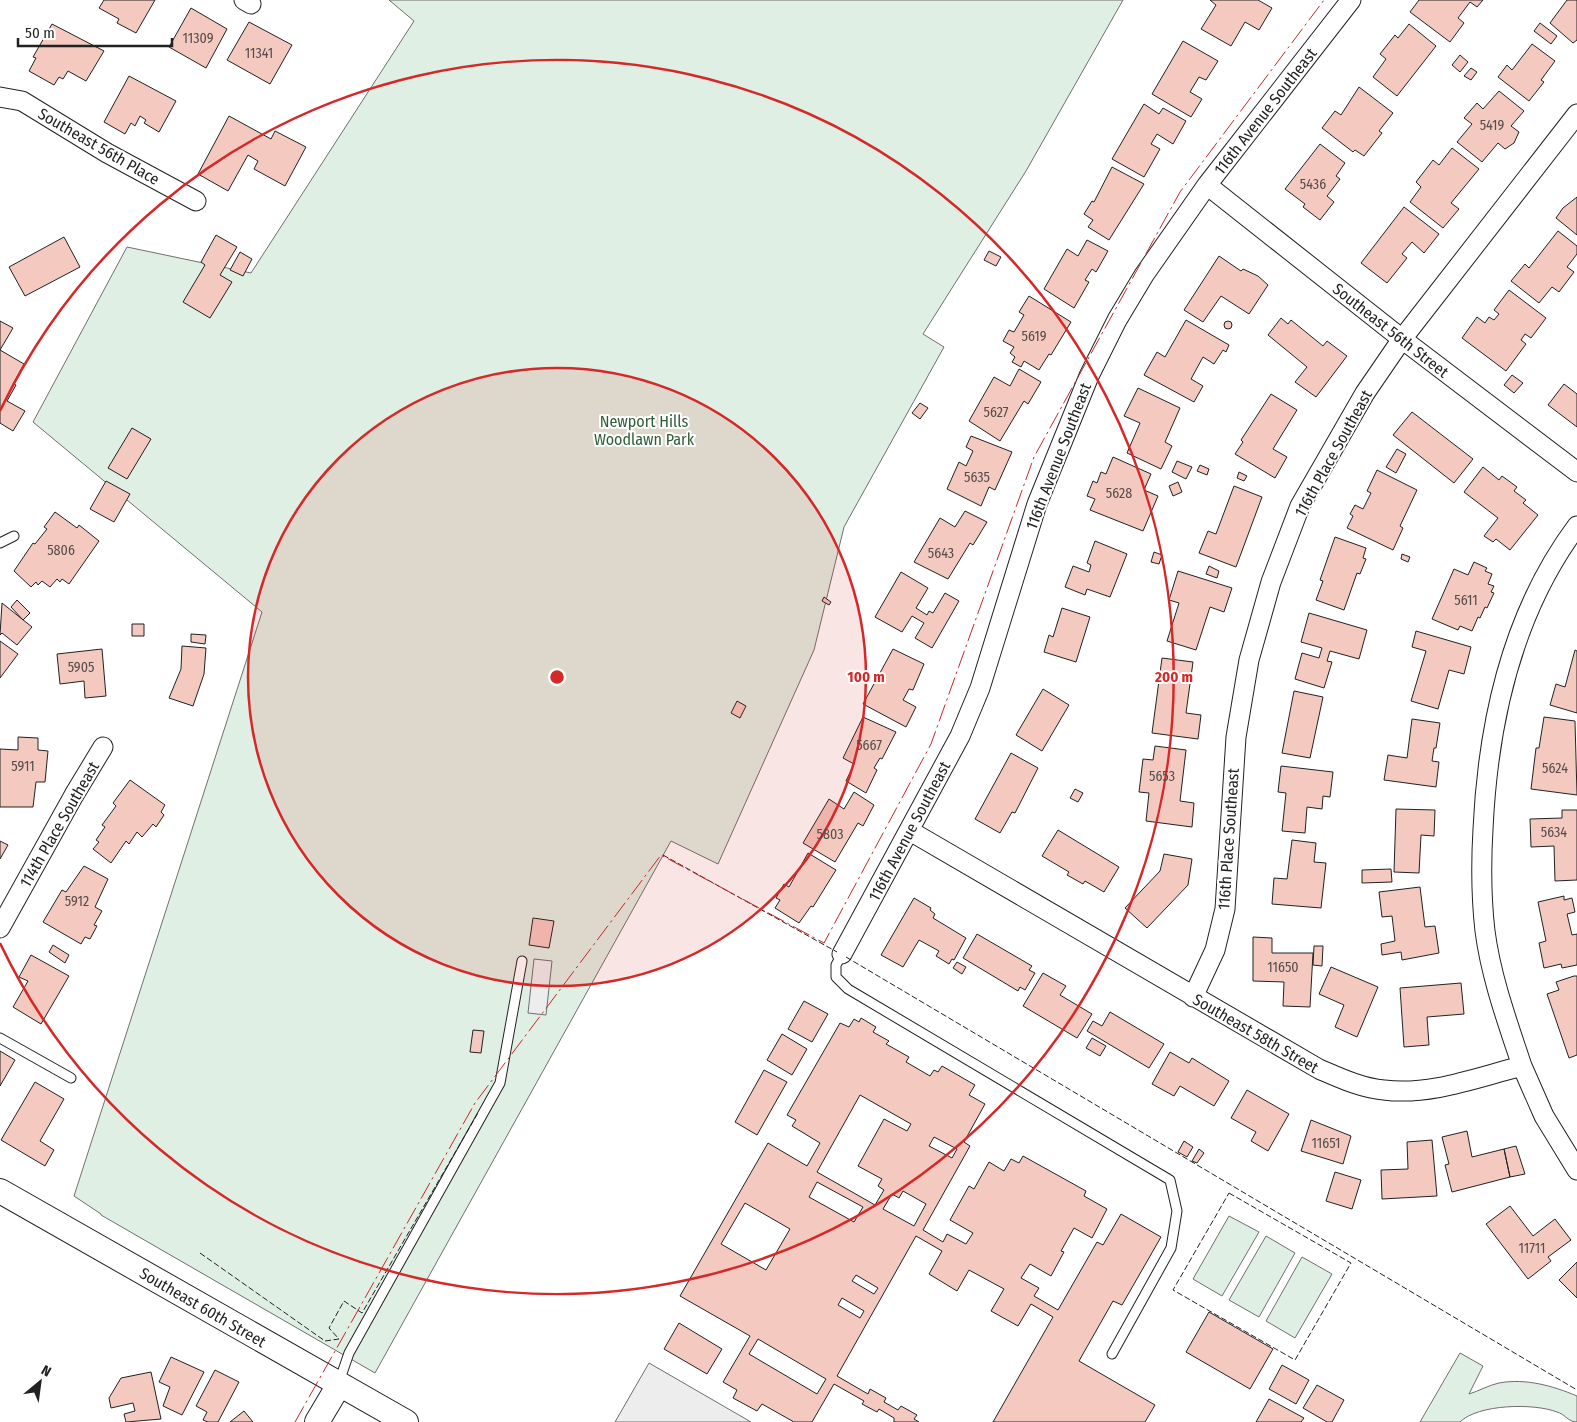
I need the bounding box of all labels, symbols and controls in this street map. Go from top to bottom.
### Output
scale bar [18,15,171,47]
text: 50 m [25,24,55,42]
house number: 11309 [182,30,214,47]
street label: 116th Avenue Southeast [1210,44,1321,178]
house number: 11341 [245,45,273,62]
street label: Southeast 56th Place [35,104,163,189]
house number: 5419 [1480,117,1505,134]
house number: 5436 [1300,176,1326,193]
street label: Southeast 56th Street [1329,279,1453,382]
house number: 5619 [1021,328,1047,345]
street label: 116th Avenue Southeast [1022,380,1095,532]
street label: 116th Place Southeast [1291,386,1377,520]
house number: 5627 [984,404,1009,421]
park label: Newport Hills Woodlawn Park [594,412,695,449]
house number: 5635 [964,469,990,486]
house number: 5628 [1106,485,1132,502]
house number: 5806 [47,542,75,559]
house number: 5643 [928,545,954,562]
house number: 5611 [1454,592,1478,609]
house number: 5905 [68,659,94,676]
centre of rings [548,668,566,686]
text: 100 m [847,668,885,686]
text: 200 m [1154,668,1193,686]
house number: 5667 [856,737,882,754]
street label: 114th Place Southeast [16,757,103,890]
house number: 5911 [11,758,35,775]
street label: 116th Avenue Southeast [865,758,955,904]
house number: 5624 [1542,760,1568,777]
street label: 116th Place Southeast [1214,767,1243,911]
house number: 5653 [1149,768,1175,785]
house number: 5634 [1541,824,1567,841]
house number: 5803 [817,826,843,843]
house number: 5912 [65,893,89,910]
house number: 11650 [1267,959,1299,976]
street label: Southeast 58th Street [1190,990,1323,1077]
house number: 11651 [1312,1135,1340,1152]
house number: 11711 [1519,1240,1545,1257]
street label: Southeast 60th Street [136,1264,270,1352]
north arrow [15,1357,65,1407]
text: N [38,1362,54,1381]

